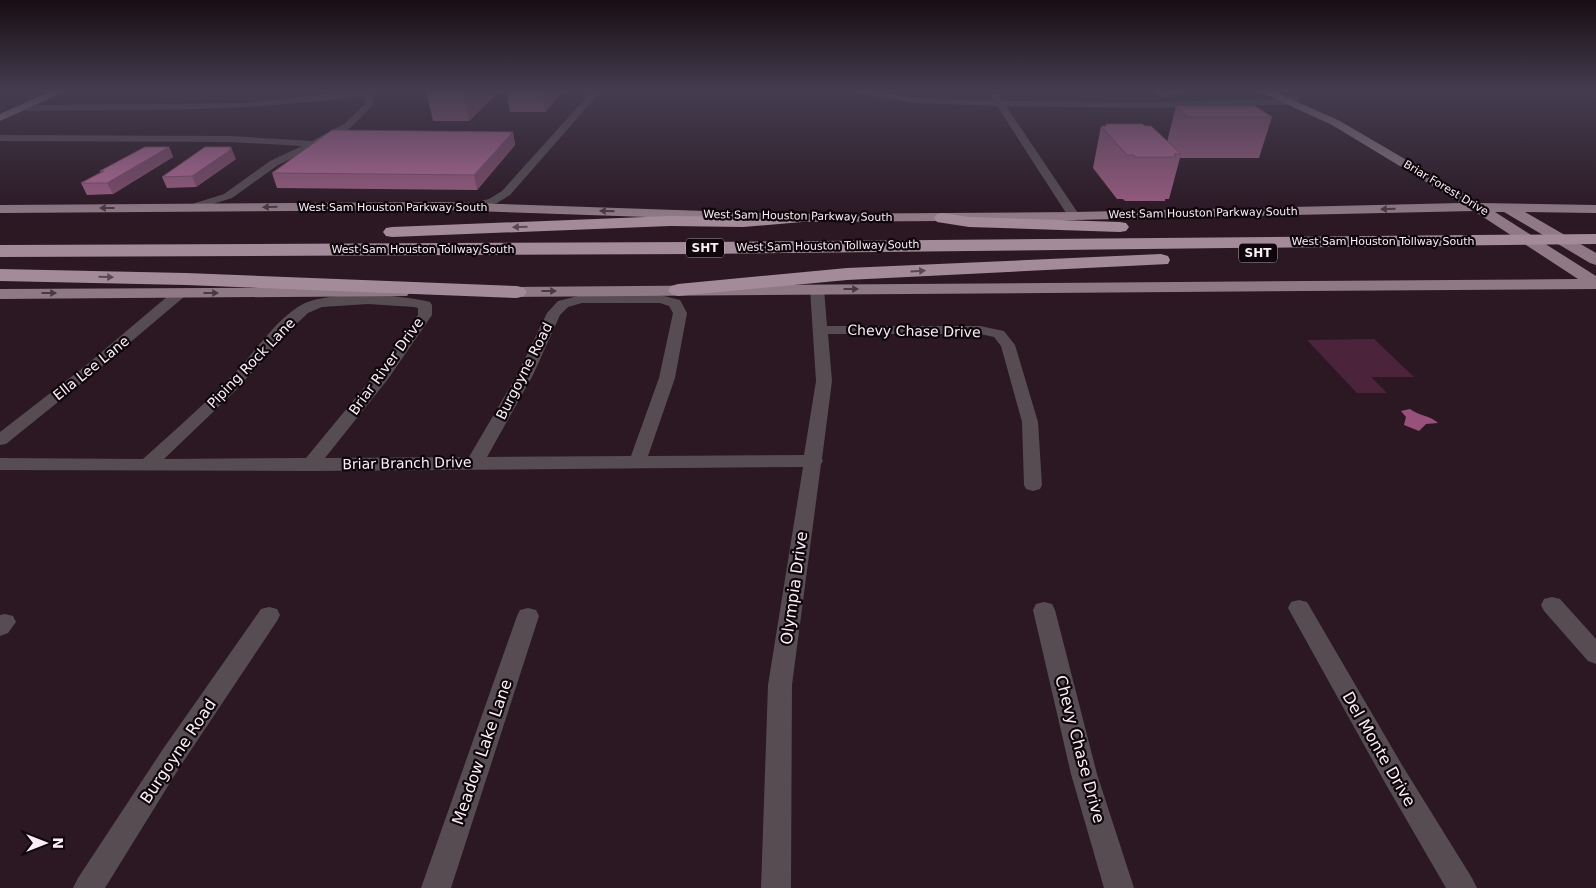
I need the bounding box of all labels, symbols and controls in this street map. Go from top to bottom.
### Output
street label: Briar Forest Drive [1401,158,1491,219]
street label: West Sam Houston Parkway South [298,201,488,214]
one-way arrow [262,203,278,211]
one-way arrow [99,204,115,212]
street label: West Sam Houston Parkway South [1108,205,1298,221]
one-way arrow [1379,205,1395,213]
one-way arrow [599,207,615,215]
street label: West Sam Houston Parkway South [703,208,893,224]
one-way arrow [512,223,528,231]
street label: West Sam Houston Tollway South [1291,235,1475,248]
road number: SHT [686,238,724,258]
street label: West Sam Houston Tollway South [736,238,920,254]
street label: West Sam Houston Tollway South [331,243,515,256]
road number: SHT [1239,244,1277,262]
one-way arrow [910,266,926,274]
one-way arrow [98,273,114,281]
one-way arrow [843,285,859,293]
one-way arrow [541,287,557,295]
one-way arrow [41,289,57,297]
one-way arrow [203,289,219,297]
street label: Briar River Drive [345,314,427,418]
street label: Piping Rock Lane [204,315,298,411]
street label: Burgoyne Road [493,320,555,422]
street label: Chevy Chase Drive [847,322,981,340]
street label: Ella Lee Lane [50,333,132,403]
street label: Briar Branch Drive [342,454,472,472]
street label: Olympia Drive [777,530,811,646]
street label: Chevy Chase Drive [1051,673,1109,825]
street label: Meadow Lake Lane [448,677,516,827]
street label: Del Monte Drive [1338,688,1420,810]
street label: Burgoyne Road [136,695,220,807]
north arrow [20,818,70,868]
text: N [50,837,66,849]

